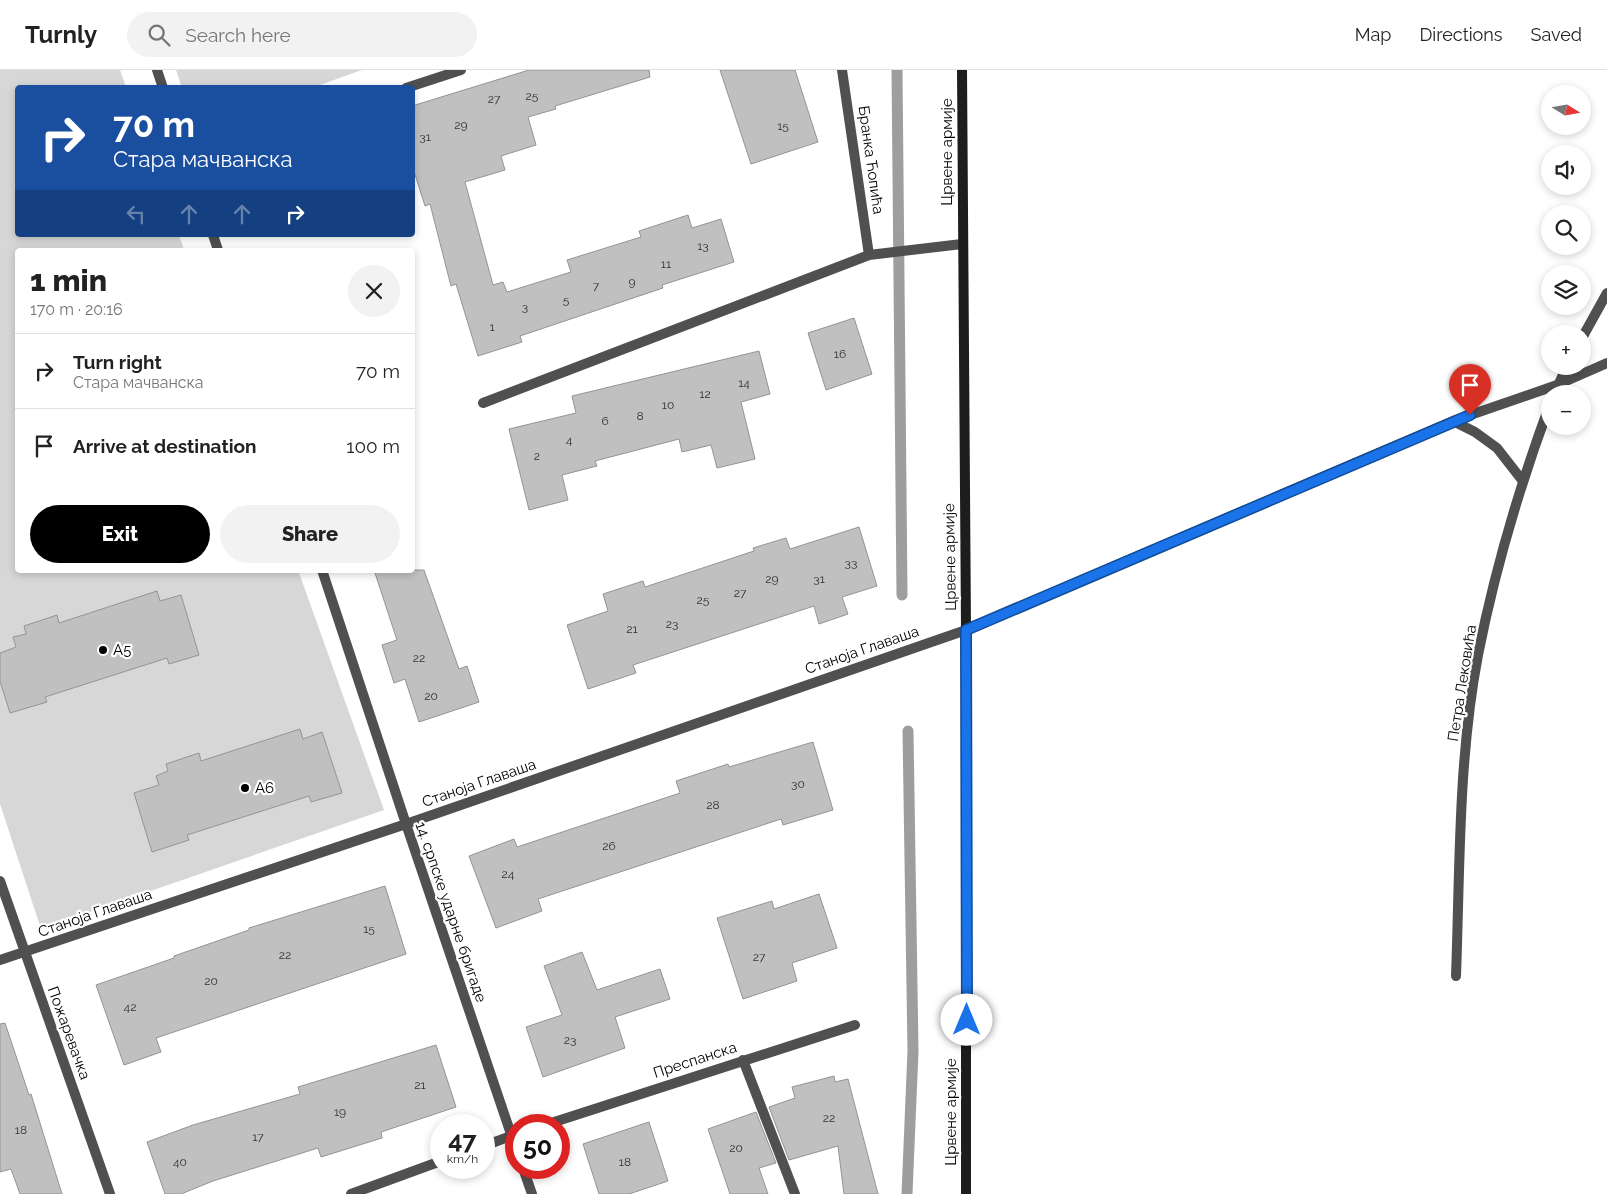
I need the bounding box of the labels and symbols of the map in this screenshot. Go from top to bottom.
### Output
north arrow [1541,85,1591,135]
house number: 25 [526,89,539,103]
house number: 27 [488,92,501,106]
street label: Црвене армије [938,98,956,206]
street label: Бранка Ћопића [854,105,888,215]
house number: 29 [454,118,468,132]
house number: 15 [777,119,789,133]
house number: 31 [419,130,431,144]
house number: 13 [697,239,709,253]
house number: 11 [661,257,671,271]
house number: 9 [628,275,636,289]
house number: 7 [593,279,600,293]
house number: 5 [563,293,570,307]
house number: 3 [522,300,528,314]
house number: 1 [489,320,495,334]
house number: 16 [834,347,846,361]
pin [1449,364,1491,415]
house number: 14 [738,376,750,390]
house number: 12 [699,387,711,401]
house number: 10 [662,398,674,412]
house number: 8 [636,409,644,423]
house number: 6 [601,414,609,428]
house number: 4 [566,433,573,447]
house number: 2 [534,449,540,463]
street label: Црвене армије [940,503,960,611]
house number: 33 [845,556,857,570]
house number: 29 [765,572,779,586]
house number: 31 [813,572,825,586]
house number: 27 [734,586,747,600]
house number: 25 [697,593,710,607]
house number: 23 [666,617,678,631]
house number: 21 [626,622,638,636]
street label: Станоја Главаша [803,622,921,678]
street label: Петра Лековића [1444,623,1480,743]
place label: A5 [113,641,131,659]
marker: A5 [97,644,109,656]
house number: 22 [413,651,425,665]
house number: 20 [424,689,438,703]
street label: Станоја Главаша [420,755,538,811]
house number: 30 [791,777,805,791]
place label: A6 [255,779,274,797]
marker: A6 [239,782,251,794]
house number: 28 [706,798,720,812]
street label: 14. српске ударне бригаде [412,819,490,1005]
house number: 26 [602,839,616,853]
house number: 24 [502,867,515,881]
street label: Станоја Главаша [36,885,154,941]
house number: 15 [363,922,375,936]
house number: 22 [279,948,291,962]
house number: 27 [753,950,766,964]
house number: 20 [204,974,218,988]
street label: Пожаревачка [44,984,94,1082]
position arrow [940,993,992,1045]
house number: 42 [124,1000,136,1014]
house number: 23 [564,1033,576,1047]
street label: Преспанска [651,1038,739,1082]
street label: Црвене армије [942,1058,960,1166]
house number: 21 [414,1078,426,1092]
house number: 19 [334,1105,346,1119]
house number: 22 [823,1111,835,1125]
speed limit sign: 50 [505,1114,570,1179]
house number: 18 [15,1123,27,1137]
house number: 17 [252,1130,264,1144]
house number: 20 [729,1141,743,1155]
house number: 40 [173,1155,187,1169]
house number: 18 [619,1155,631,1169]

